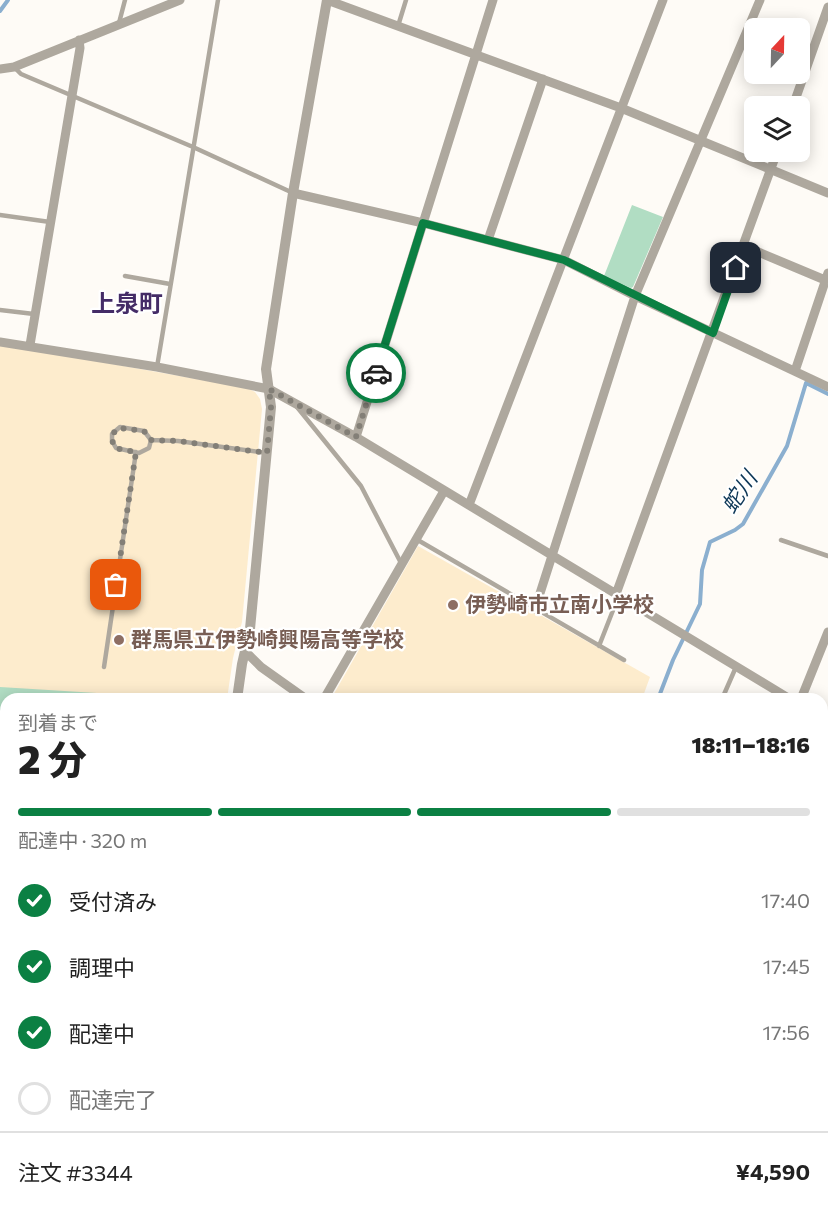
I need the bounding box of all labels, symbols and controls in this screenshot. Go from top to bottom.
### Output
north arrow [744,18,810,84]
map controls [744,18,810,162]
button: layers [744,96,810,162]
pin [710,242,761,293]
icon: home [719,251,752,284]
district label: 上泉町 [91,288,163,317]
courier [346,343,406,403]
icon: car [360,357,393,390]
water label: 蛇川 [715,464,763,518]
pin [90,559,141,610]
icon: bag [99,568,132,601]
place label: 伊勢崎市立南小学校 [465,591,654,616]
marker: 伊勢崎市立南小学校 [446,598,460,612]
place label: 群馬県立伊勢崎興陽高等学校 [131,626,404,651]
marker: 群馬県立伊勢崎興陽高等学校 [112,633,126,647]
text: 到着まで [18,710,98,734]
text: 18:11–18:16 [691,731,810,758]
text: 2 分 [18,734,87,782]
text: 配達中 · 320 m [18,828,147,852]
icon: check [18,884,51,917]
text: 受付済み [69,888,157,915]
text: 17:40 [761,888,810,912]
icon: check [18,950,51,983]
text: 調理中 [69,954,135,981]
text: 17:45 [763,954,810,978]
icon: check [18,1016,51,1049]
text: 配達中 [69,1020,135,1047]
text: 17:56 [763,1020,810,1044]
text: 配達完了 [69,1086,157,1113]
text: ¥4,590 [736,1158,810,1185]
text: 注文 #3344 [18,1159,133,1186]

